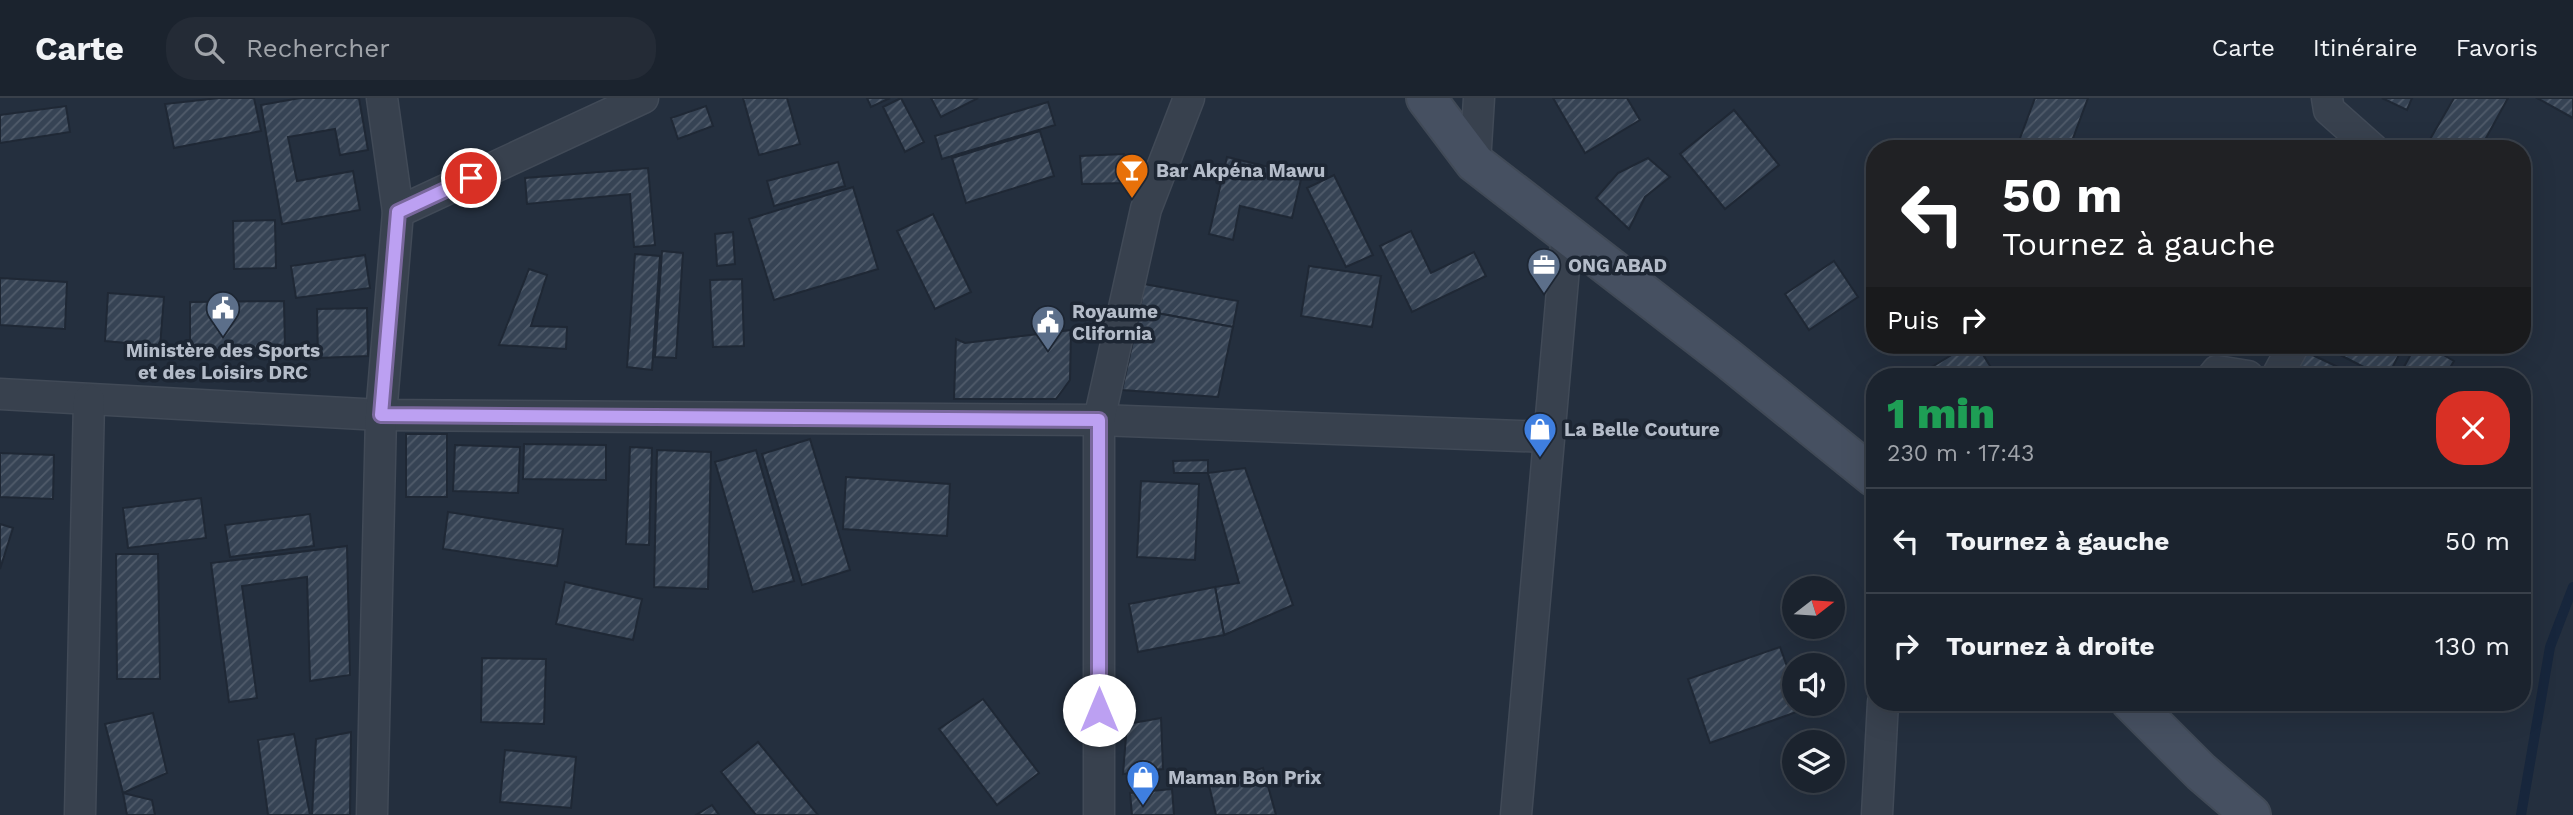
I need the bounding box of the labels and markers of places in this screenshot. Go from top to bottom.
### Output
pin [441,148,501,208]
bar icon: Bar Akpéna Mawu [1113,151,1151,200]
place label: Bar Akpéna Mawu [1156,159,1325,182]
office icon: ONG ABAD [1525,246,1563,295]
place label: ONG ABAD [1568,254,1667,277]
public building icon: Ministère des Sports et des Loisirs DRC [204,289,242,338]
place label: Royaume Clifornia [1072,300,1158,345]
public building icon: Royaume Clifornia [1029,303,1067,352]
place label: Ministère des Sports et des Loisirs DRC [126,339,320,384]
shop icon: La Belle Couture [1521,410,1559,459]
place label: La Belle Couture [1564,418,1720,441]
shop icon: Maman Bon Prix [1124,758,1162,807]
place label: Maman Bon Prix [1168,766,1322,789]

